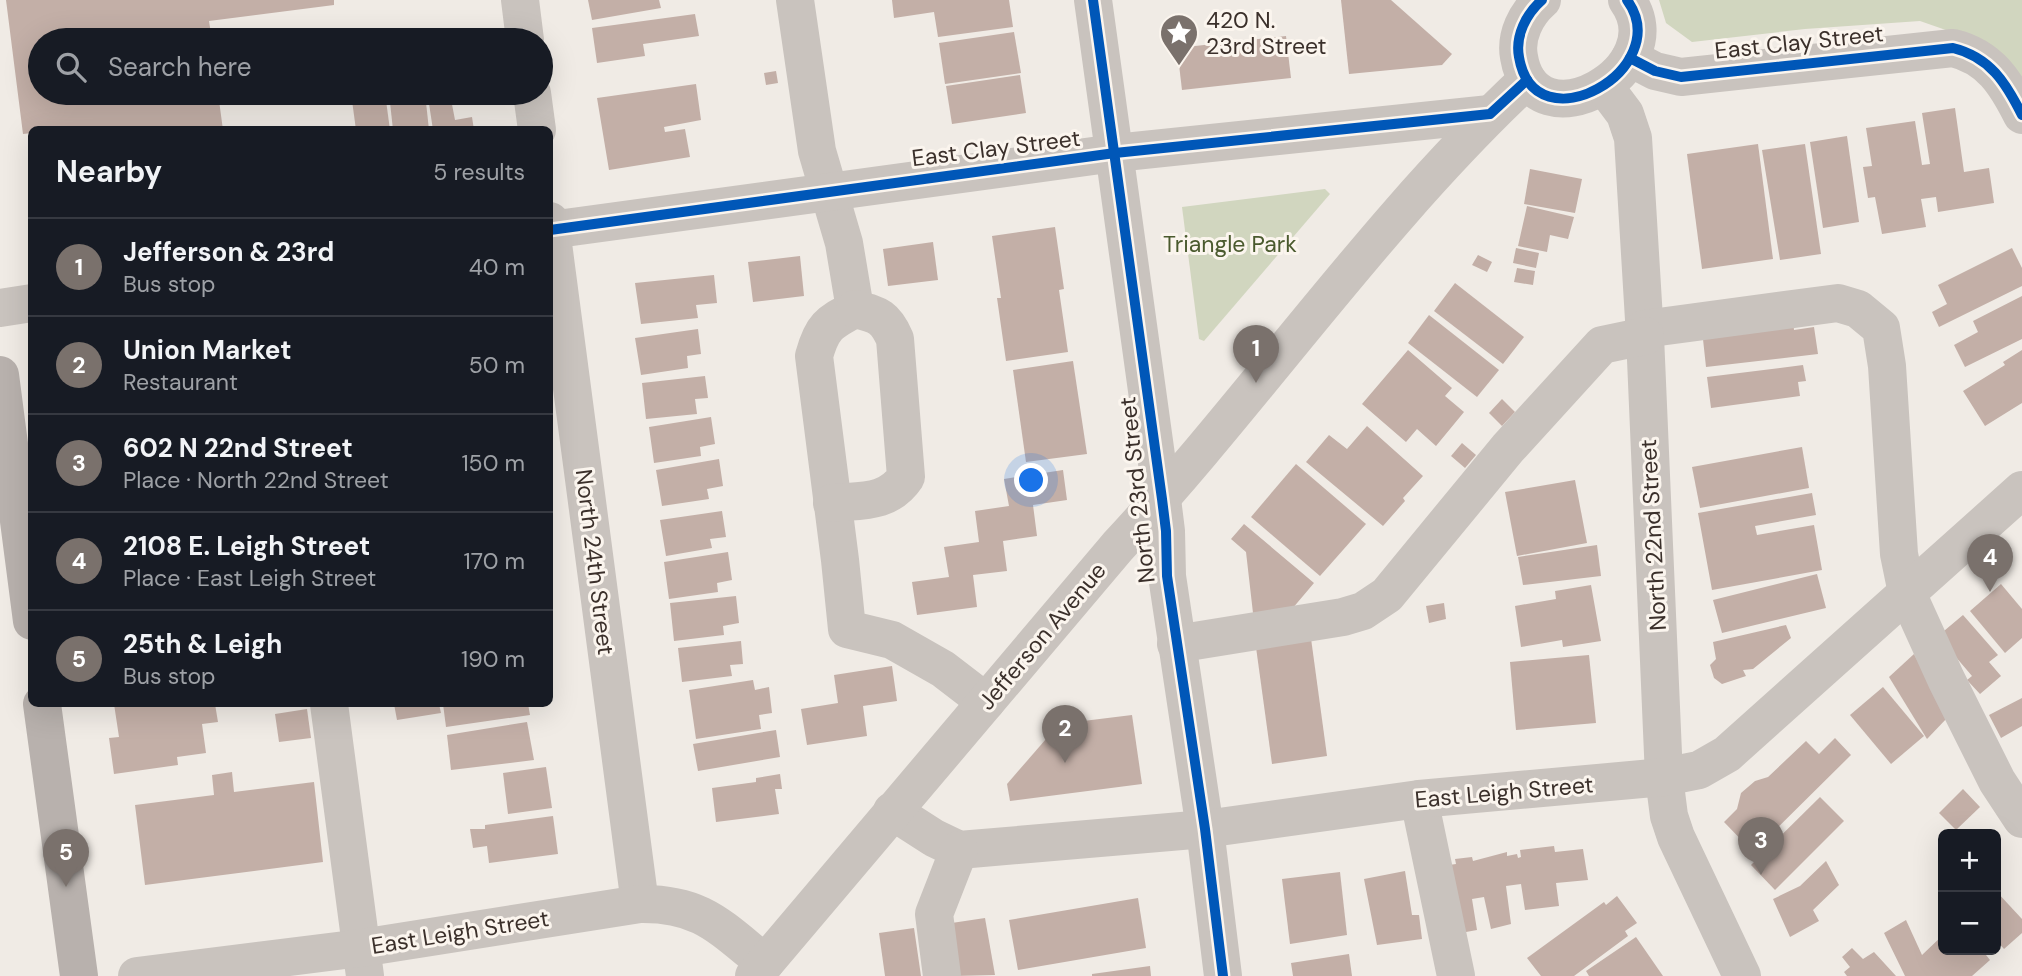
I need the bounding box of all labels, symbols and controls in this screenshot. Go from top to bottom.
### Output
place label: 420 N. 23rd Street [1206,5,1327,61]
place icon: 420 N. 23rd Street [1158,12,1200,67]
street label: East Clay Street [1713,18,1885,66]
search box [28,28,553,105]
icon: search [52,48,90,86]
text: Search here [108,50,251,84]
street label: East Clay Street [910,123,1082,173]
text: Nearby [56,152,162,191]
text: 5 results [433,157,525,187]
park label: Triangle Park [1163,229,1297,259]
text: Jefferson & 23rd [123,235,334,269]
text: 1 [75,252,83,282]
text: 40 m [469,252,525,282]
text: Bus stop [123,269,215,299]
pin: 1 [1233,325,1279,383]
text: Union Market [123,333,292,367]
text: 2 [72,350,86,380]
text: 50 m [469,350,525,380]
text: Restaurant [123,367,238,397]
street label: North 23rd Street [1112,395,1162,585]
text: 602 N 22nd Street [123,431,353,465]
street label: North 22nd Street [1633,438,1673,632]
text: 3 [72,448,86,478]
text: 150 m [461,448,525,478]
your location [1014,463,1048,497]
text: Place · North 22nd Street [123,465,389,495]
street label: North 24th Street [569,467,621,657]
text: 2108 E. Leigh Street [123,529,370,563]
pin: 4 [1967,534,2013,592]
text: 4 [72,546,86,576]
text: 170 m [464,546,525,576]
street label: Jefferson Avenue [971,556,1113,716]
text: Place · East Leigh Street [123,563,376,593]
text: 25th & Leigh [123,627,282,661]
text: 5 [72,644,86,674]
text: 190 m [461,644,525,674]
text: Bus stop [123,661,215,691]
pin: 2 [1042,705,1088,763]
street label: East Leigh Street [1413,769,1595,815]
pin: 3 [1738,817,1784,875]
pin: 5 [43,829,89,887]
map controls [1938,829,2001,955]
button: + [1938,829,2001,892]
button: − [1938,892,2001,955]
street label: East Leigh Street [369,903,551,961]

